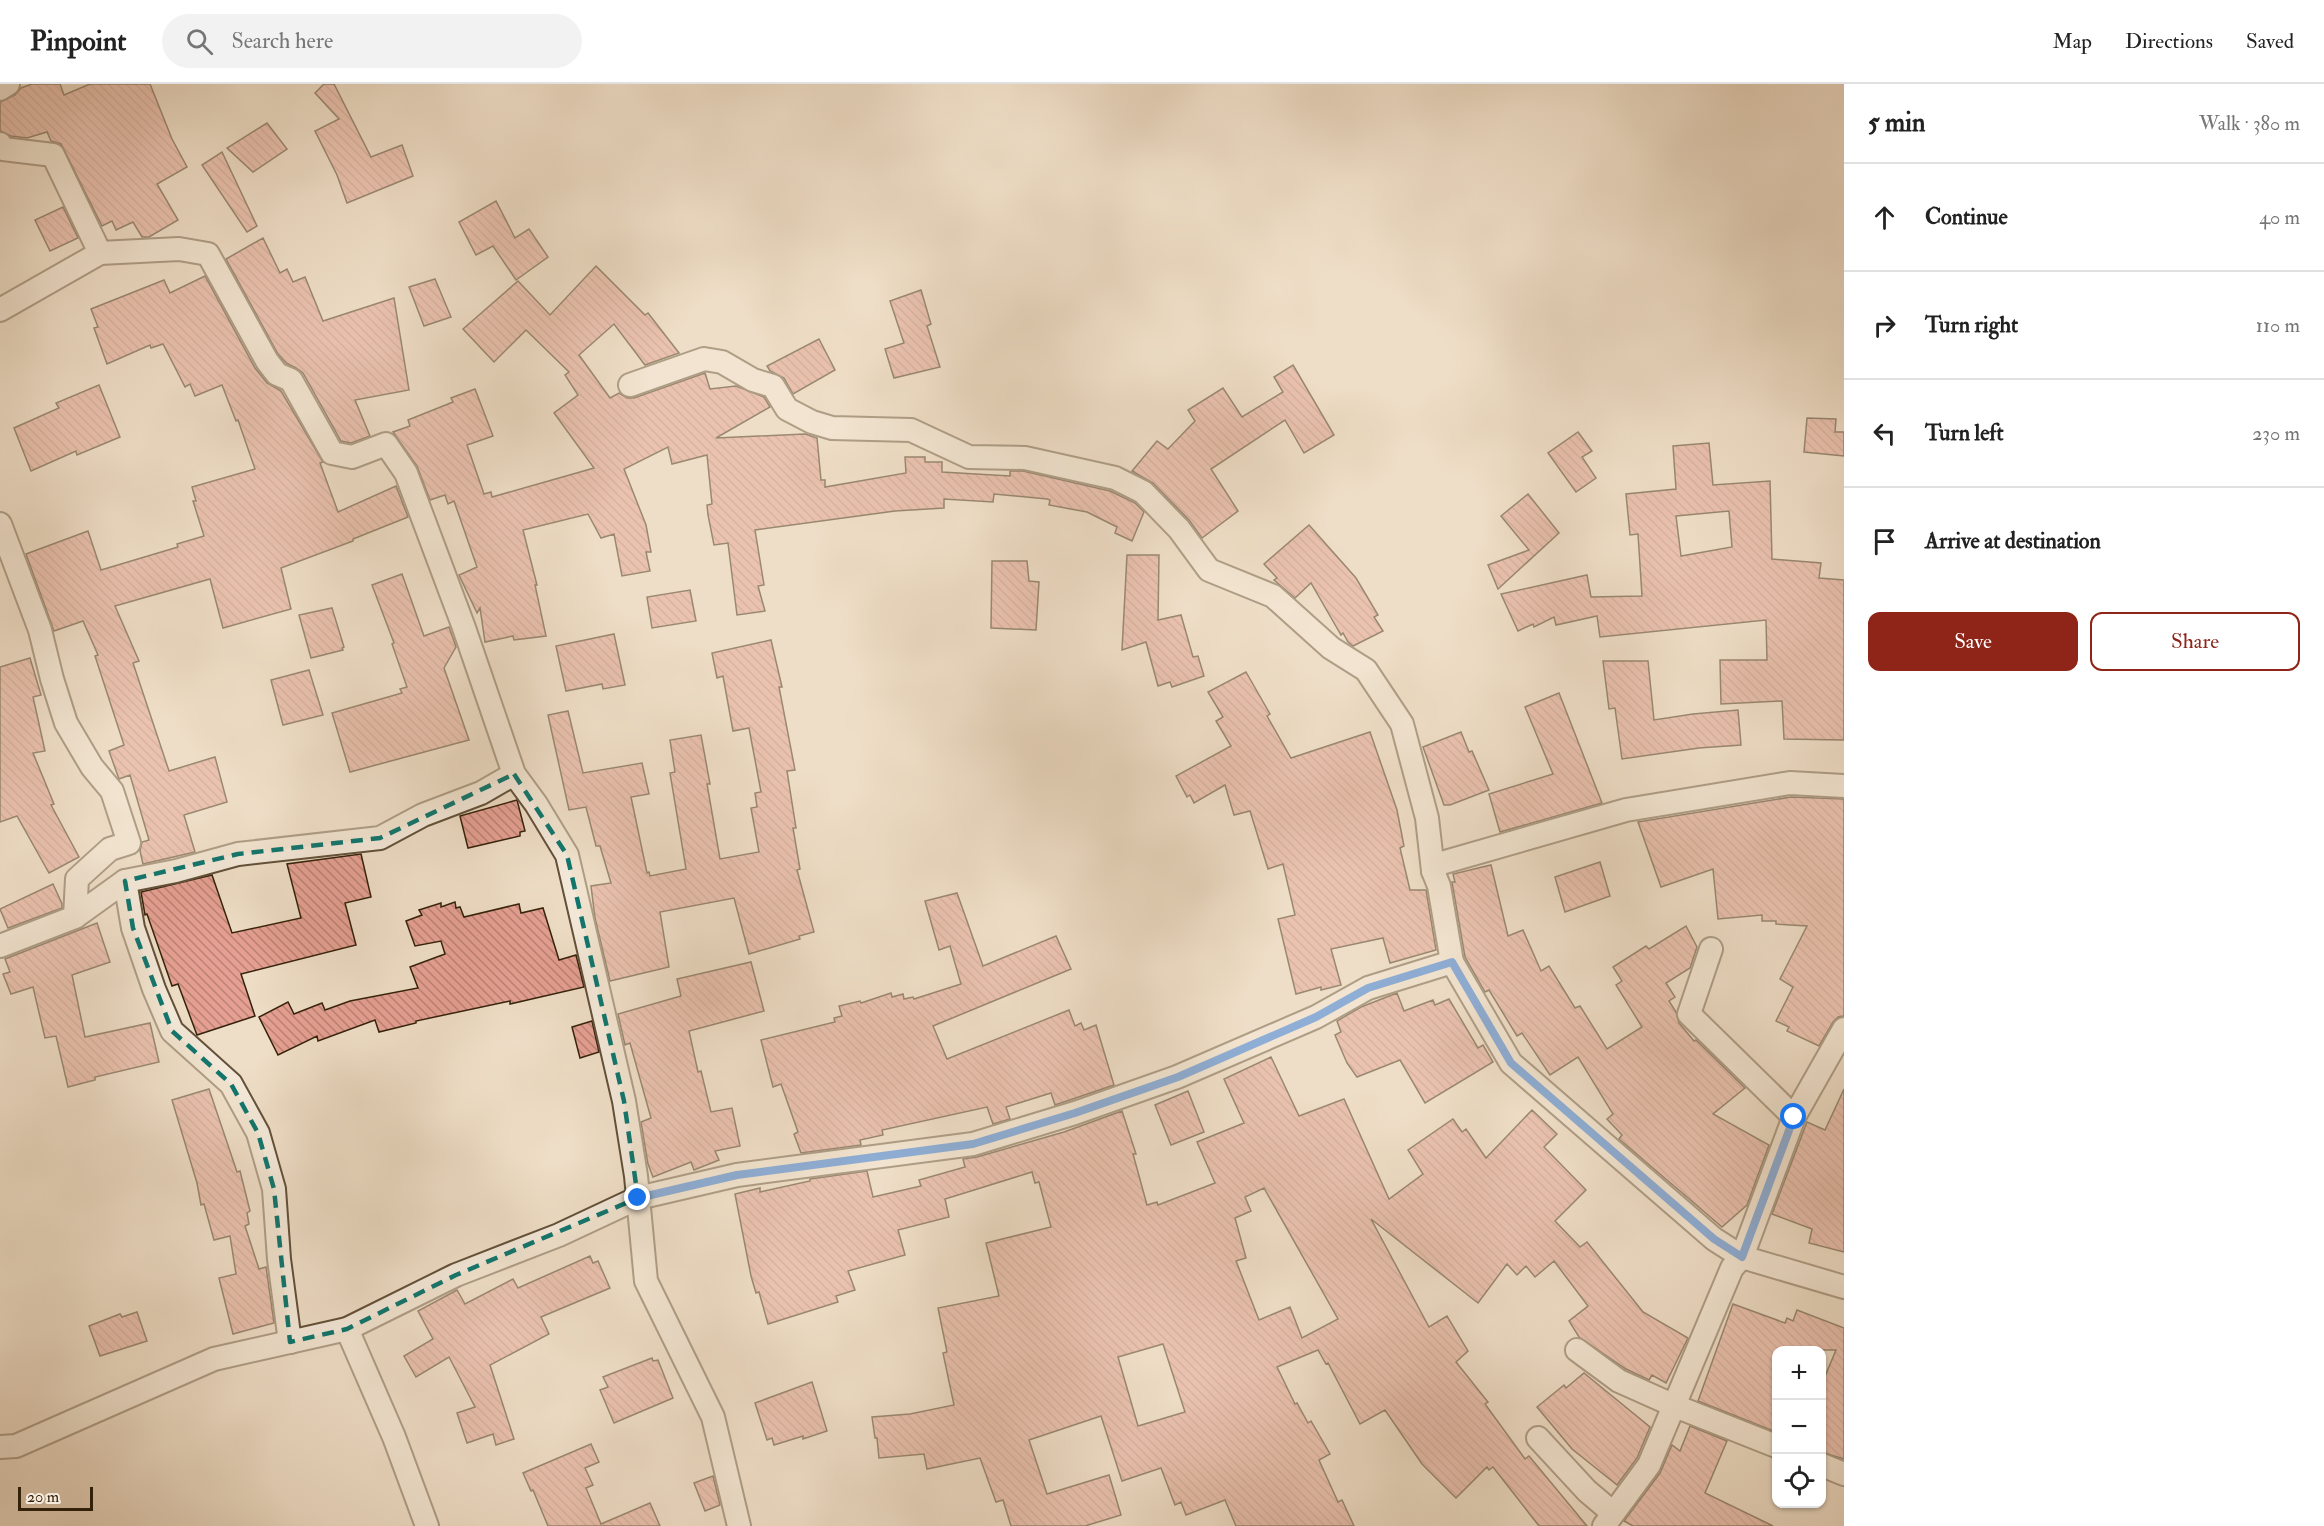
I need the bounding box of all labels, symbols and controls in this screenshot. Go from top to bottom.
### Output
search box [162,14,582,68]
text: Pinpoint [30,24,126,59]
icon: search [183,25,216,58]
text: Search here [231,27,333,55]
text: Map [2052,28,2092,55]
text: Directions [2125,28,2213,55]
text: Saved [2246,28,2294,55]
text: 5 min [1868,107,1925,139]
text: Walk · 380 m [2199,111,2300,136]
icon: ahead [1868,201,1901,234]
text: Continue [1925,203,2008,231]
text: 40 m [2259,205,2300,230]
icon: right [1868,309,1901,342]
text: Turn right [1925,311,2018,339]
text: 110 m [2256,313,2300,338]
icon: left [1868,417,1901,450]
text: Turn left [1925,419,2004,447]
text: 230 m [2252,421,2300,446]
icon: arrive [1868,525,1901,558]
text: Arrive at destination [1925,527,2101,555]
button: Save [1868,612,2078,671]
button: Share [2090,612,2300,671]
route start [1780,1103,1806,1129]
route end [624,1184,650,1210]
map controls [1772,1346,1826,1508]
button: + [1772,1346,1826,1400]
button: − [1772,1400,1826,1454]
button: locate [1772,1454,1826,1508]
scale bar [18,1484,93,1512]
text: 20 m [27,1487,59,1507]

